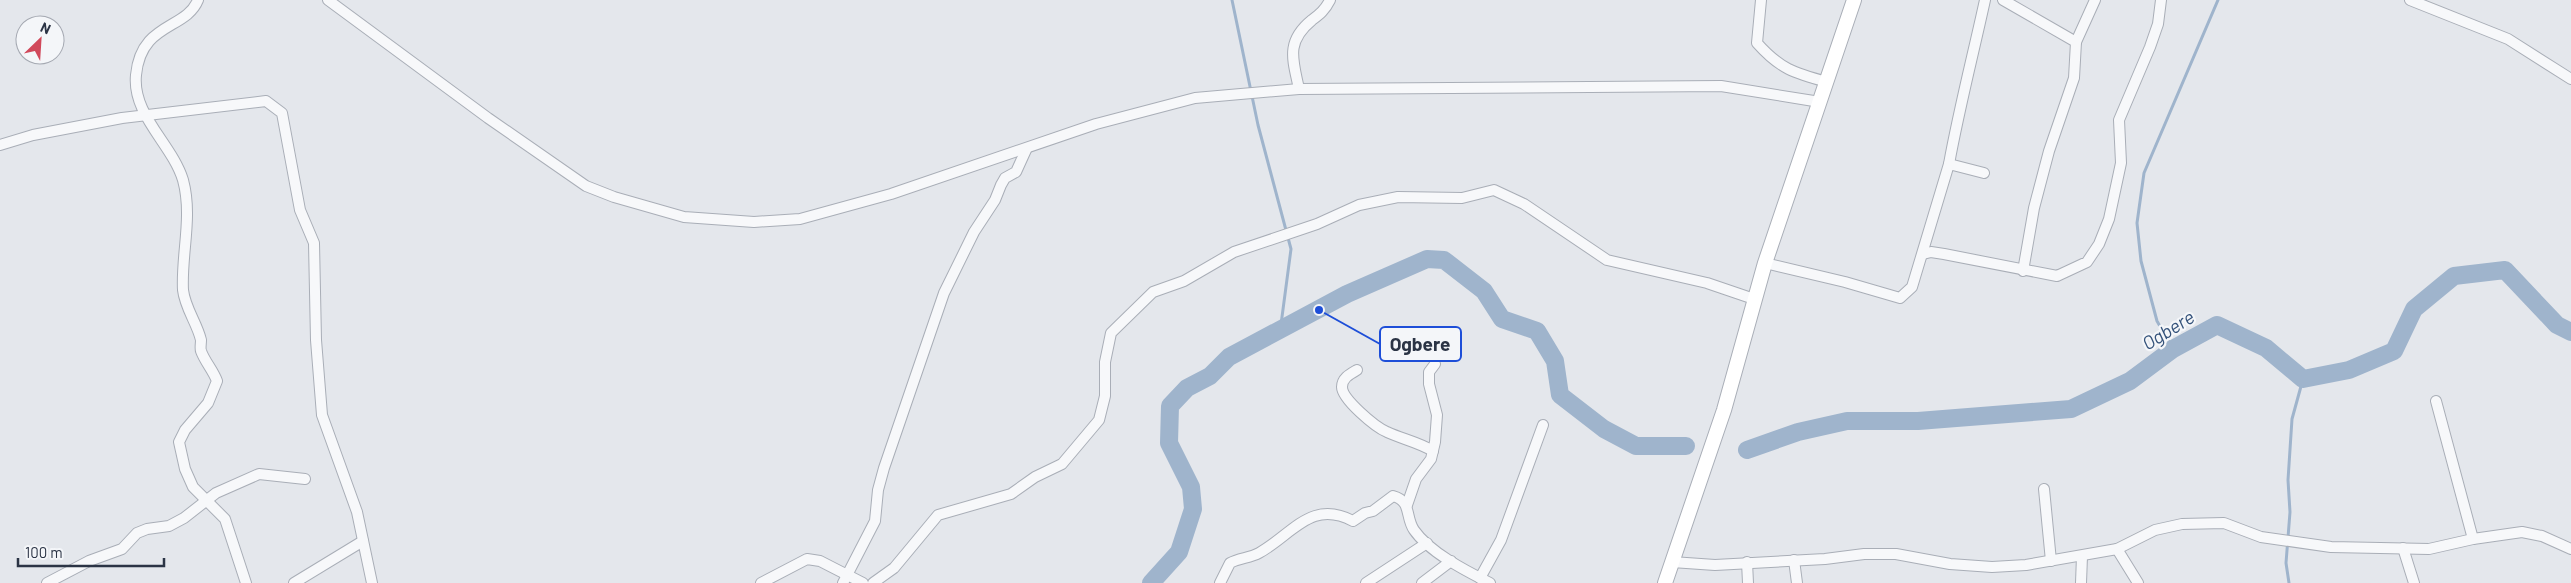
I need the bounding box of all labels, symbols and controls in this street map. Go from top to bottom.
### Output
north arrow [15,15,65,65]
text: N [38,18,54,37]
water label: Ogbere [2137,305,2198,355]
callout: Ogbere [1380,327,1461,361]
text: Ogbere [1390,332,1450,355]
scale bar [18,536,164,568]
text: 100 m [25,543,63,561]

